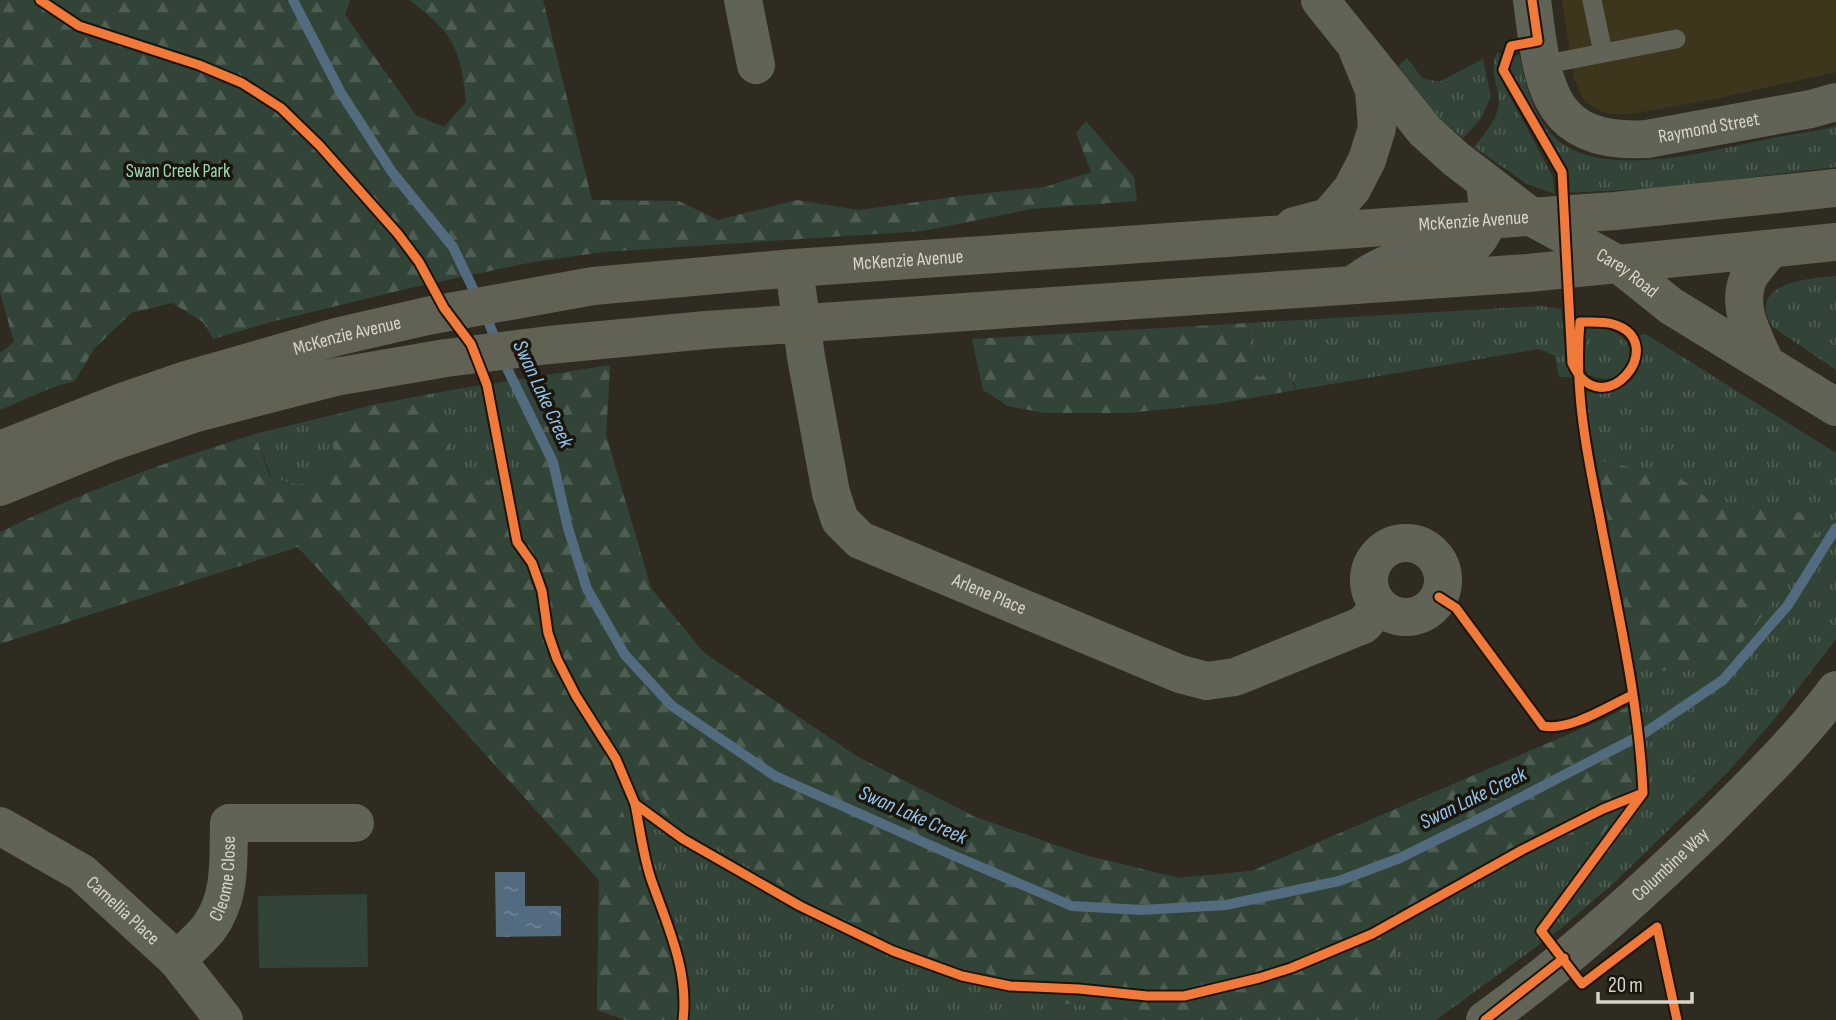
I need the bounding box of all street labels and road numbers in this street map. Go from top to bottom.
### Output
street label: Raymond Street [1656,107,1761,148]
street label: McKenzie Avenue [1418,206,1530,236]
street label: Carey Road [1592,243,1663,303]
street label: McKenzie Avenue [852,245,964,275]
street label: McKenzie Avenue [290,311,403,360]
street label: Arlene Place [948,568,1030,620]
street label: Columbine Way [1627,822,1714,906]
street label: Cleome Close [204,836,240,925]
street label: Camellia Place [81,871,164,950]

